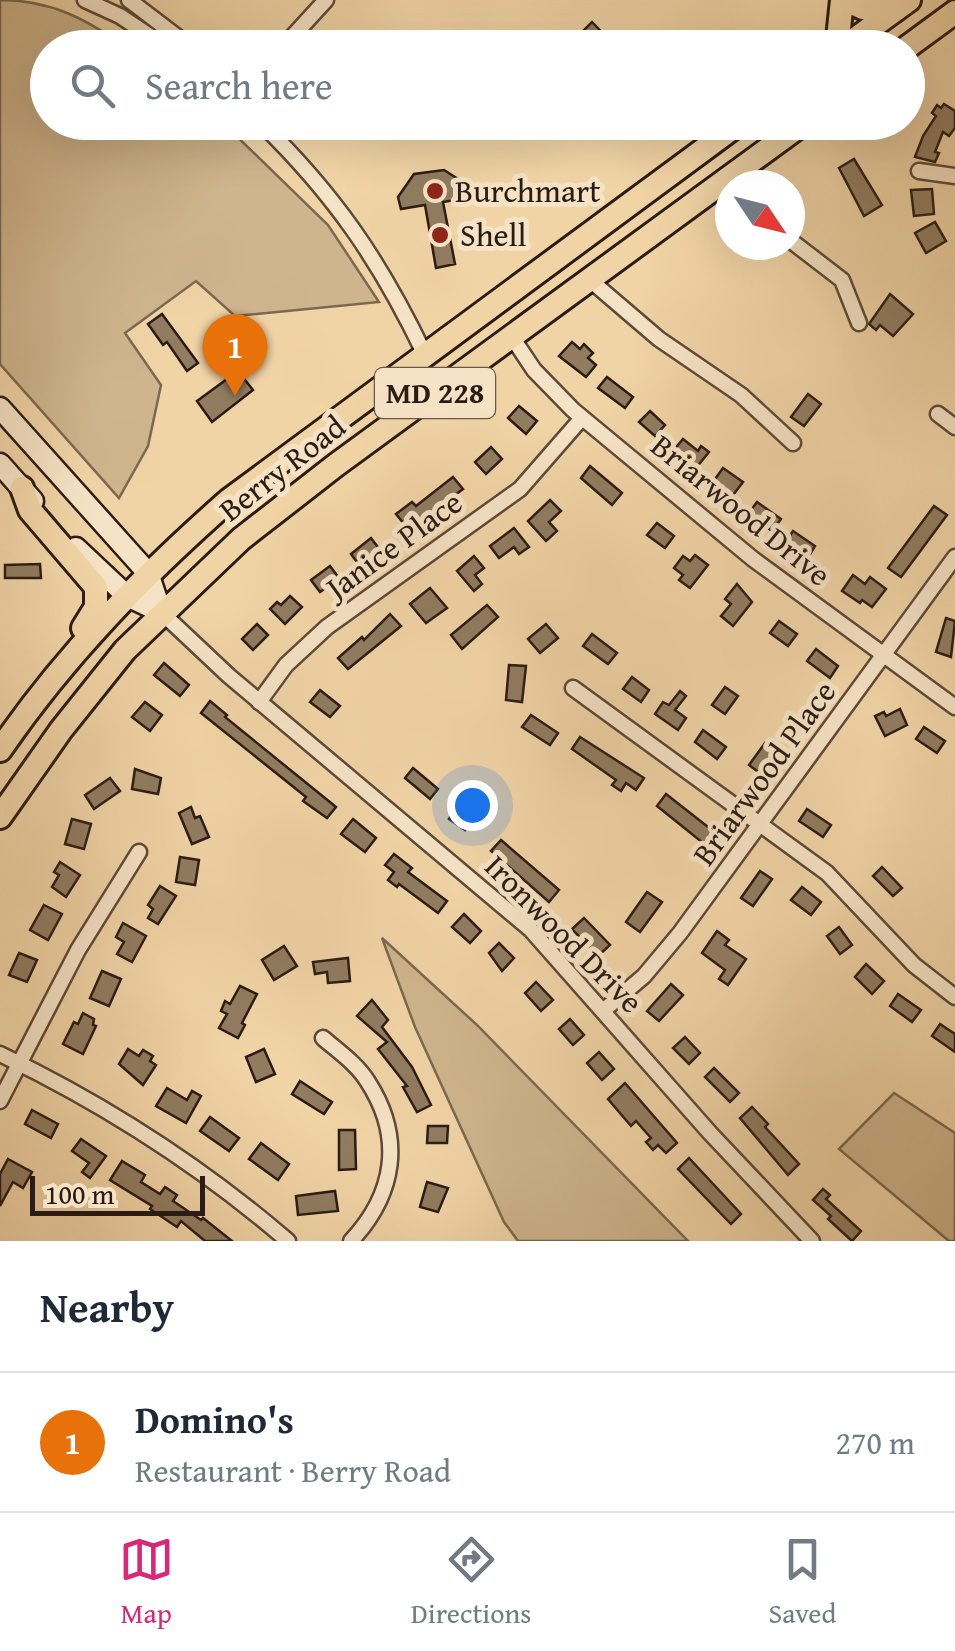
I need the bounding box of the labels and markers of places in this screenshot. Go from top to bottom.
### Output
place label: Burchmart [455,167,601,214]
marker: Burchmart [424,180,446,202]
place label: Shell [460,211,527,258]
marker: Shell [429,224,451,246]
pin: 1 [202,314,268,396]

